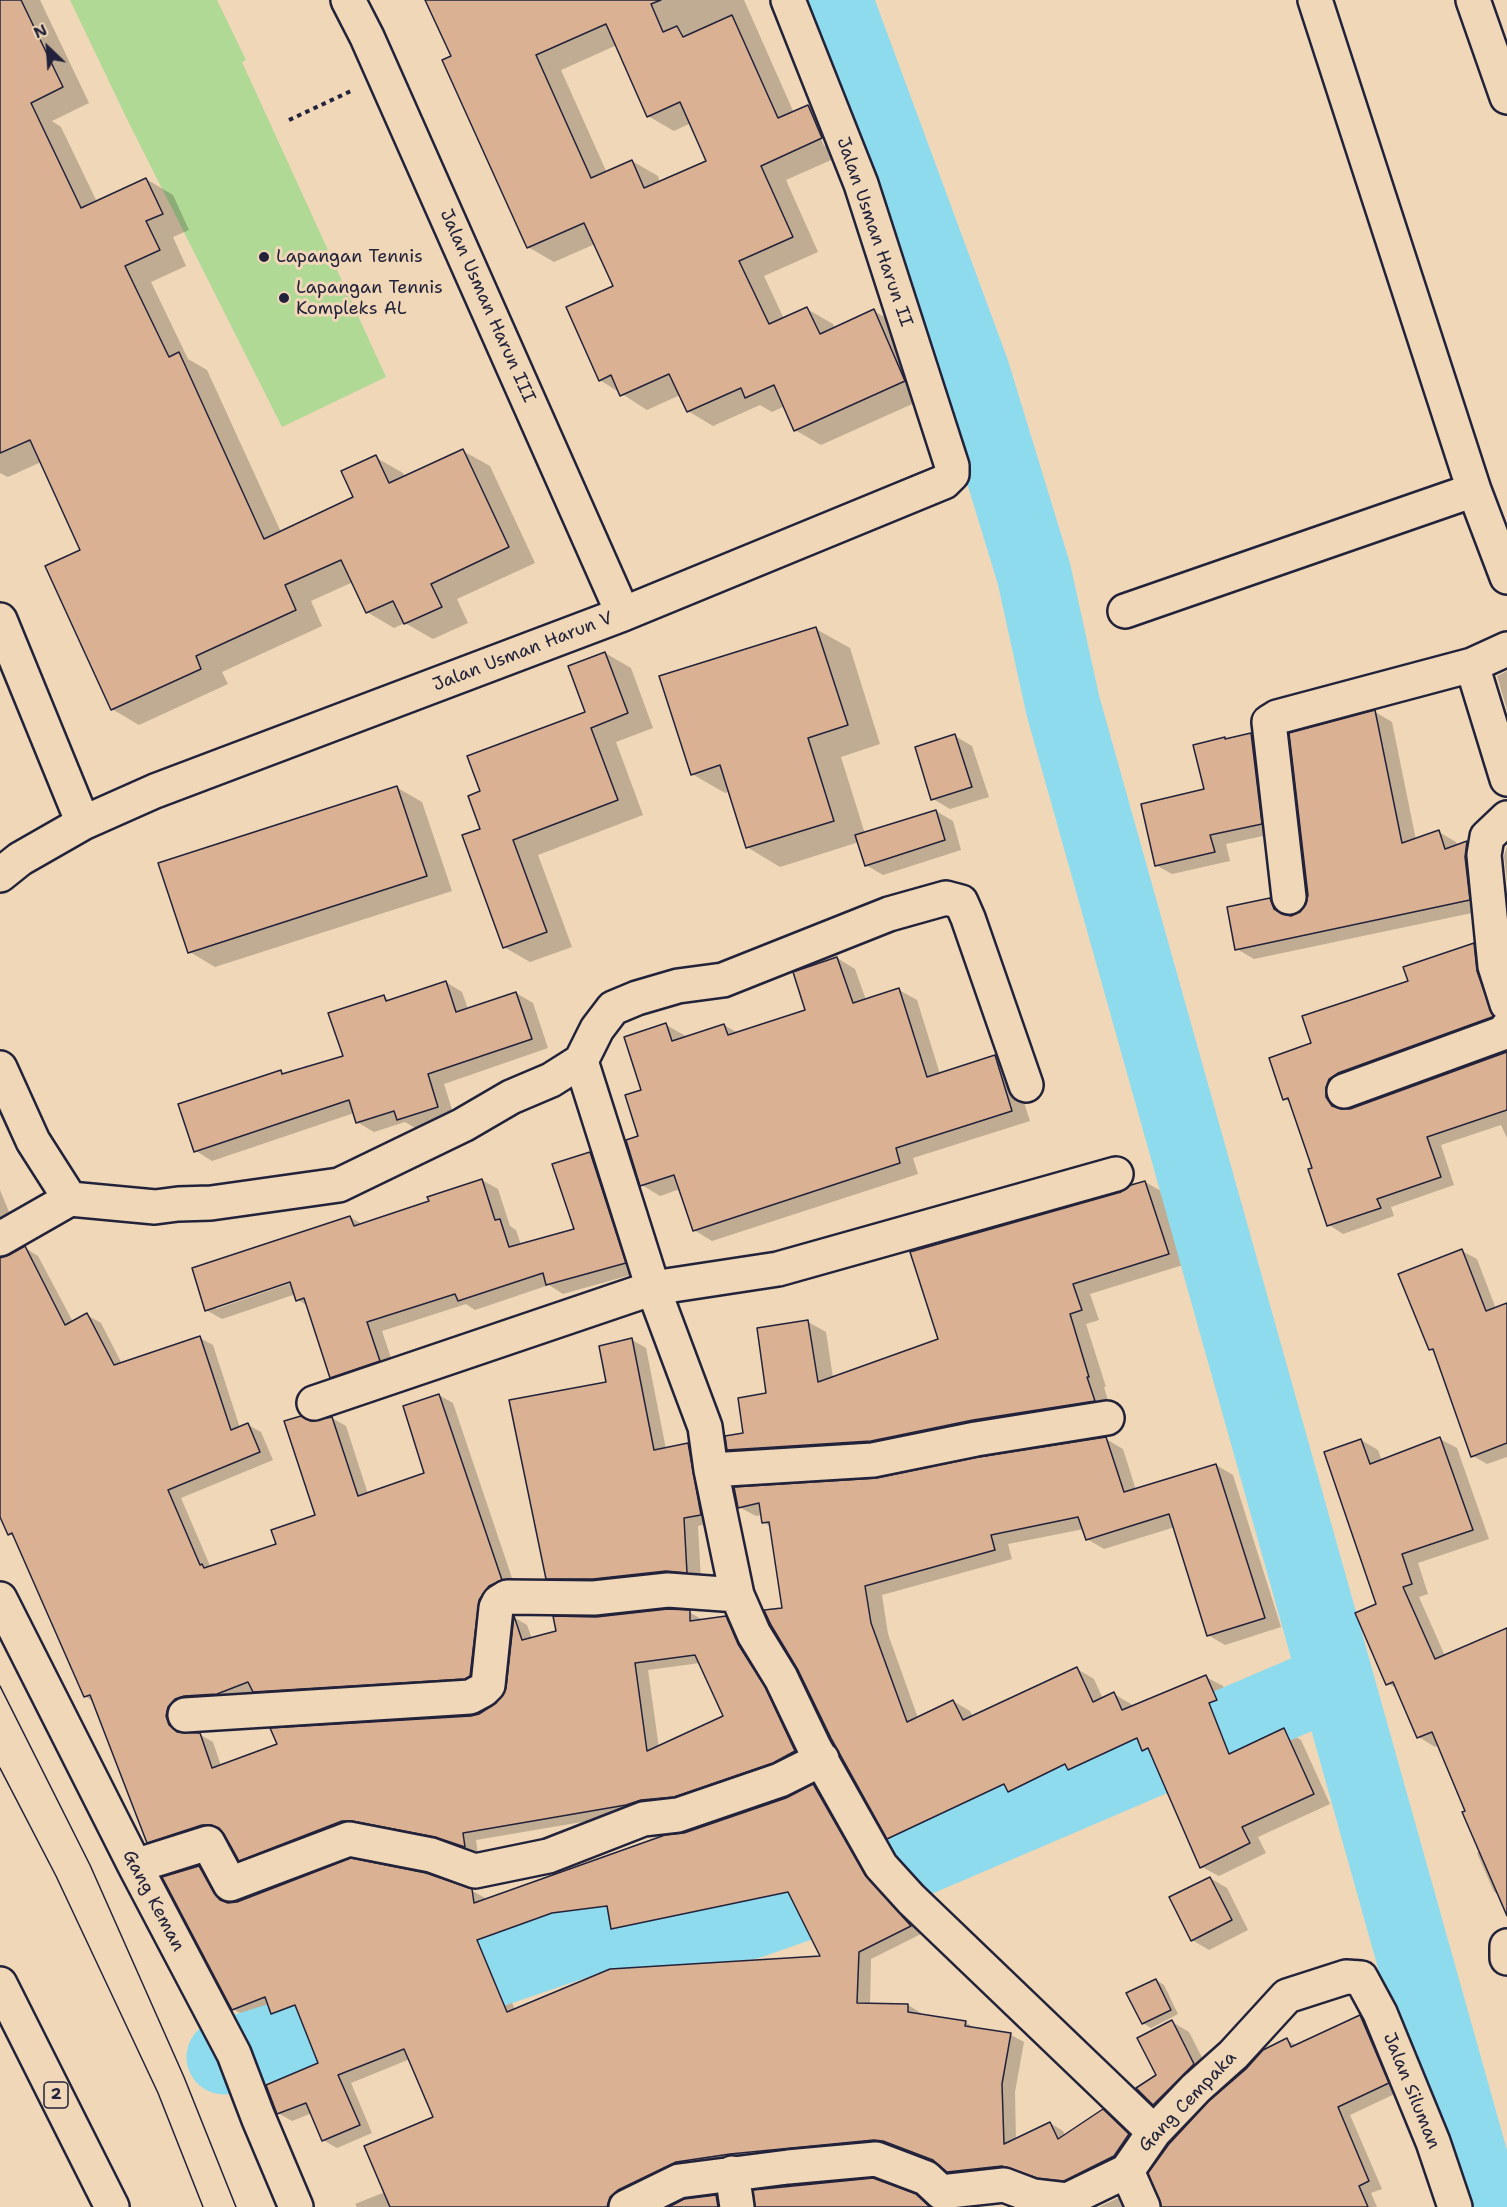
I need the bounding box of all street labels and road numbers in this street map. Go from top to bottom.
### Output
street label: Jalan Usman Harun II [831,134,917,330]
street label: Jalan Usman Harun III [435,206,539,406]
street label: Jalan Usman Harun V [430,608,616,696]
street label: Gang Keman [117,1847,189,1955]
street label: Jalan Siluman [1378,2030,1444,2152]
street label: Gang Cempaka [1135,2047,1241,2157]
road number: 2 [44,2082,68,2108]

